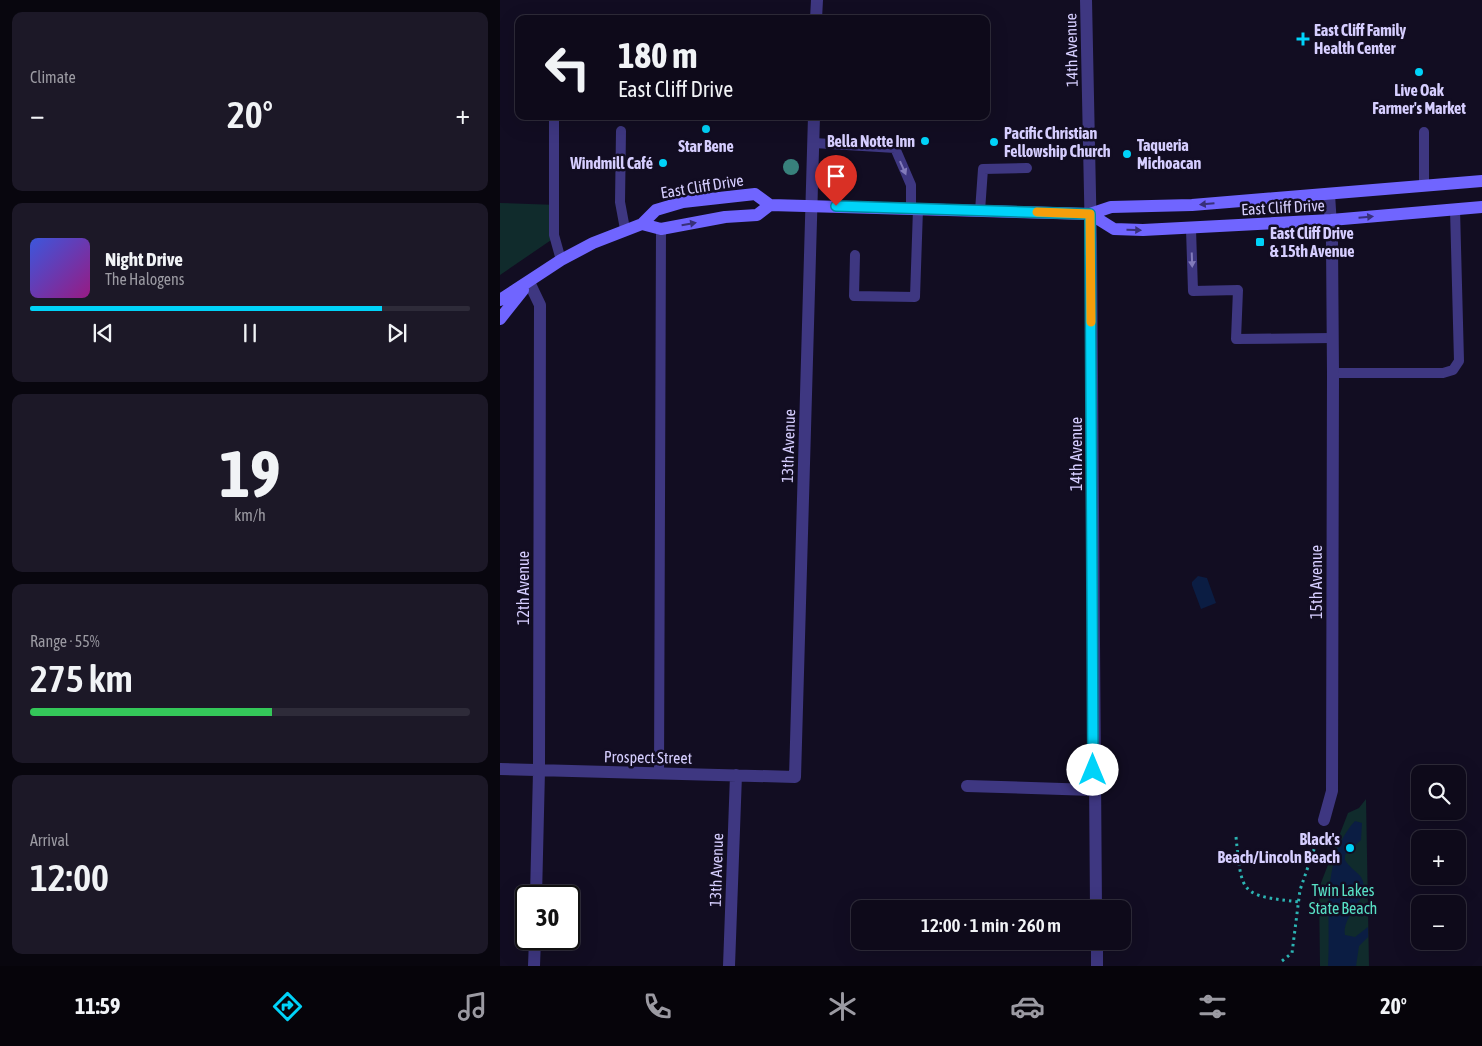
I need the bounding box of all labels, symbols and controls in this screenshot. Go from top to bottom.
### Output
street label: 14th Avenue [1061,13,1081,87]
place label: East Cliff Family Health Center [1314,21,1407,57]
marker: East Cliff Family Health Center [1296,32,1310,46]
icon: left [535,35,600,100]
text: 180 m [618,35,697,75]
marker: Live Oak Farmer's Market [1413,66,1425,78]
text: Climate [30,68,76,86]
text: East Cliff Drive [618,76,733,102]
place label: Live Oak Farmer's Market [1372,81,1466,117]
text: 20° [227,93,273,136]
text: − [30,98,45,130]
text: + [455,98,470,130]
marker: Star Bene [700,123,712,135]
place label: Pacific Christian Fellowship Church [1004,124,1111,160]
place label: Bella Notte Inn [827,132,915,150]
marker: Bella Notte Inn [919,135,931,147]
marker: Pacific Christian Fellowship Church [988,136,1000,148]
place label: Taqueria Michoacan [1137,136,1201,172]
place label: Star Bene [678,137,734,155]
marker: Taqueria Michoacan [1121,148,1133,160]
place label: Windmill Café [569,154,653,172]
pin [815,155,857,206]
marker: Windmill Café [657,157,669,169]
one-way arrow [899,161,907,175]
icon: arrive [822,162,850,190]
street label: East Cliff Drive [659,171,745,201]
street label: East Cliff Drive [1241,196,1325,218]
one-way arrow [1198,200,1214,208]
one-way arrow [1359,212,1375,220]
one-way arrow [682,219,698,227]
place label: East Cliff Drive & 15th Avenue [1270,224,1354,260]
one-way arrow [1127,226,1143,234]
marker: East Cliff Drive & 15th Avenue [1254,236,1266,248]
text: Night Drive [105,248,183,270]
one-way arrow [1188,252,1196,268]
text: The Halogens [105,270,185,288]
icon: previous [89,319,117,347]
icon: pause [236,319,264,347]
icon: next [383,319,411,347]
street label: 13th Avenue [778,409,798,483]
street label: 14th Avenue [1067,417,1085,491]
text: 19 [219,436,281,511]
text: km/h [234,506,266,524]
street label: 15th Avenue [1307,545,1325,619]
street label: 12th Avenue [514,551,532,625]
text: Range · 55% [30,632,100,650]
text: 275 km [30,657,133,700]
position arrow [1066,743,1118,795]
street label: Prospect Street [604,747,693,768]
map controls [1411,765,1466,950]
button: search [1411,765,1466,820]
place label: Black's Beach/Lincoln Beach [1217,830,1340,866]
button: + [1411,830,1466,885]
text: Arrival [30,831,69,849]
street label: 13th Avenue [706,833,726,907]
marker: Black's Beach/Lincoln Beach [1344,842,1356,854]
text: 12:00 [30,856,109,899]
park label: Twin Lakes State Beach [1309,881,1377,917]
speed limit sign: 30 [515,885,580,950]
button: − [1411,895,1466,950]
text: 12:00 · 1 min · 260 m [921,914,1061,936]
icon: directions [270,989,305,1024]
icon: music [455,989,490,1024]
icon: phone [640,989,675,1024]
icon: climate [825,989,860,1024]
icon: car [1010,989,1045,1024]
icon: filters [1195,989,1230,1024]
text: 11:59 [75,993,120,1019]
text: 20° [1380,993,1407,1019]

